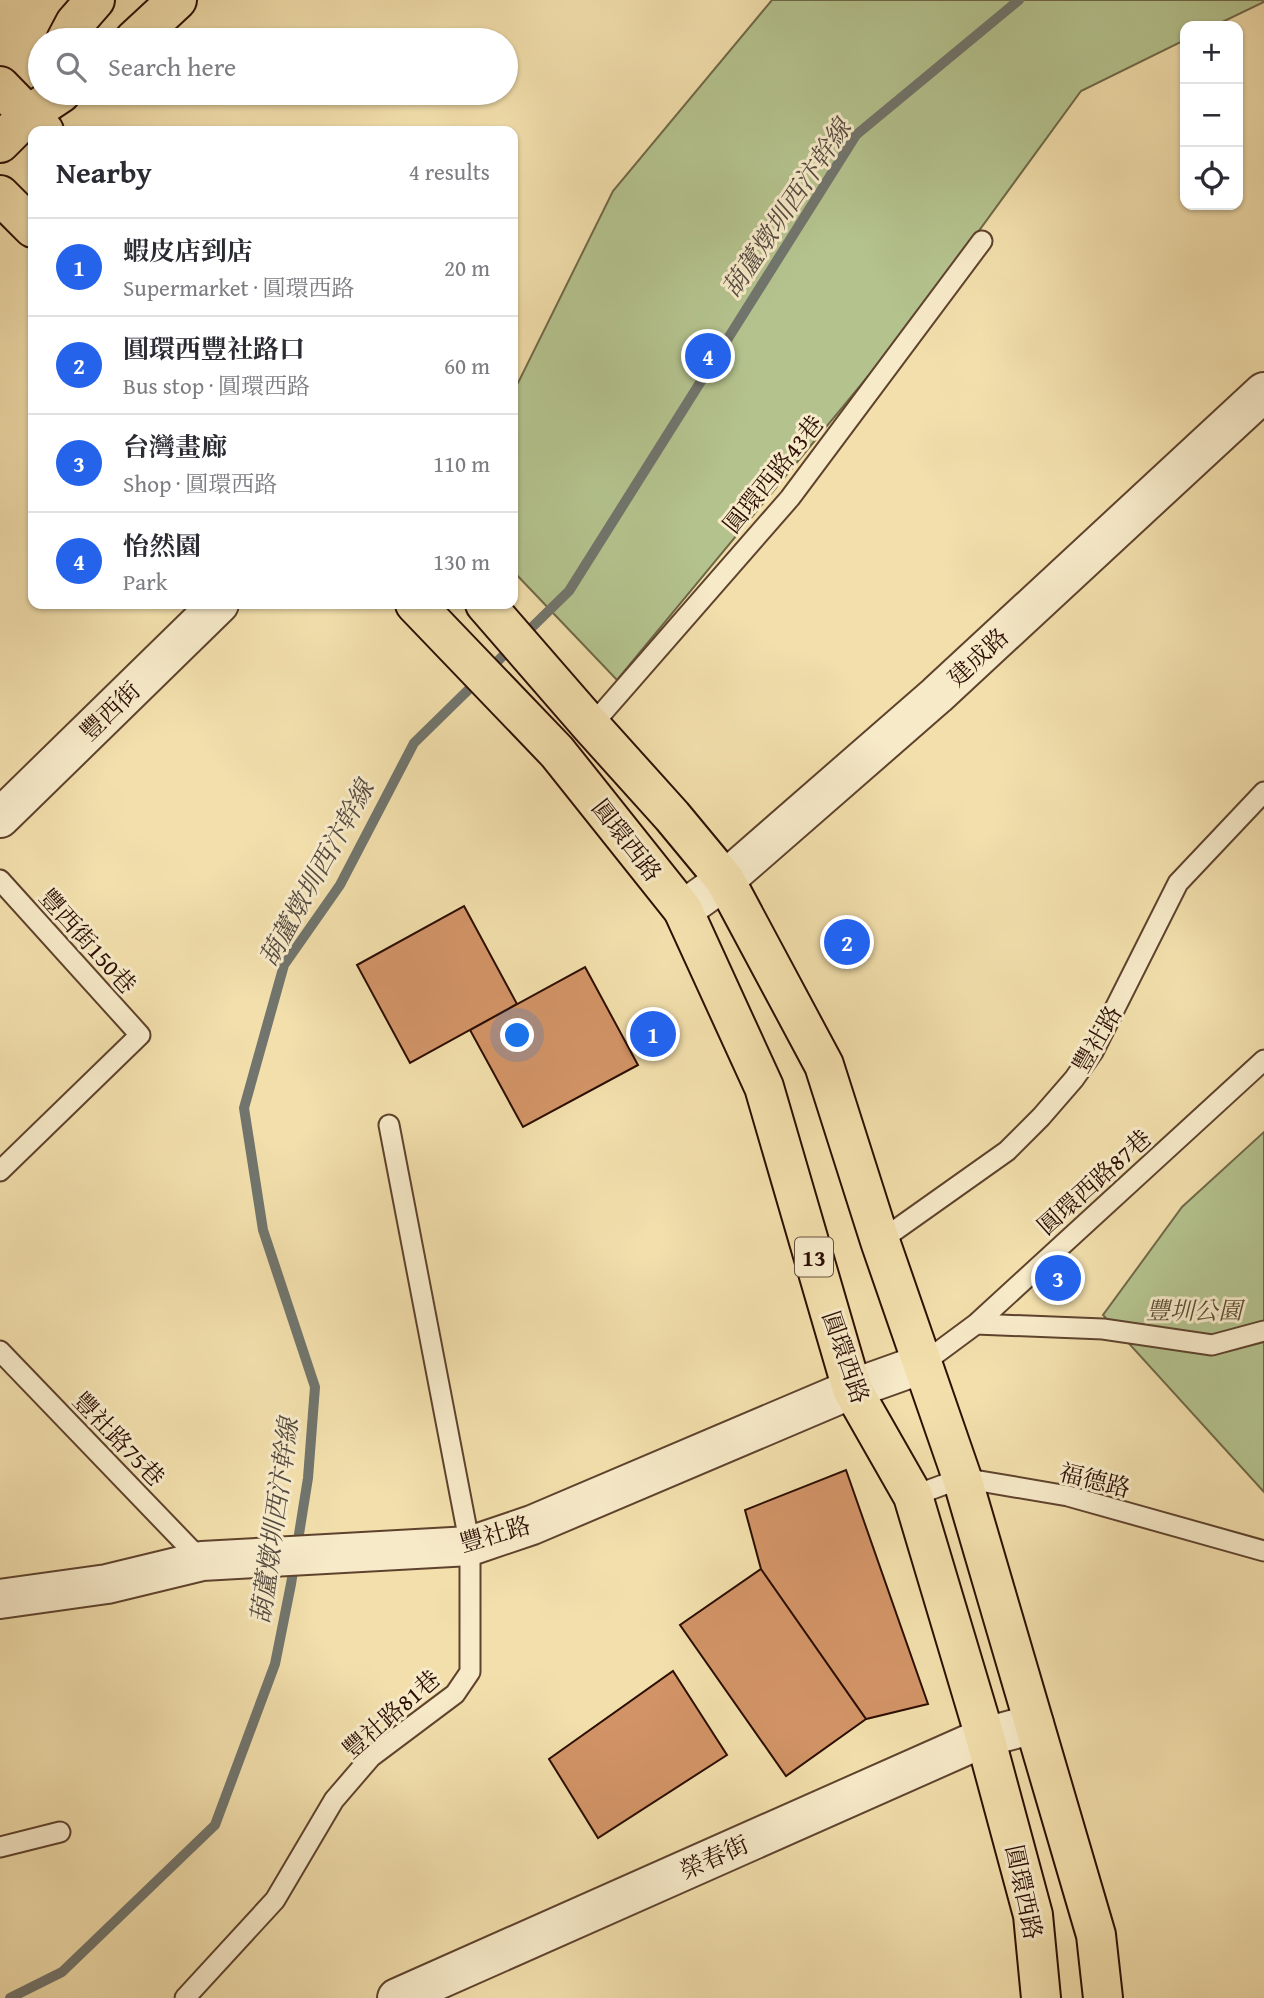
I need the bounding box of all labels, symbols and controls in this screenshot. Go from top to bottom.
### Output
map controls [1180,21,1243,210]
button: + [1180,21,1243,84]
search box [28,28,518,105]
text: Search here [108,47,236,86]
icon: search [52,48,90,86]
button: − [1180,84,1243,147]
water label: 葫蘆燉圳西汴幹線 [712,108,862,305]
button: locate [1180,147,1243,210]
text: Nearby [56,150,152,194]
text: 4 results [409,155,490,188]
text: 蝦皮店到店 [123,231,253,270]
text: 1 [73,251,85,284]
text: 20 m [444,251,490,284]
text: Supermarket · 圓環西路 [123,271,355,304]
text: 圓環西豐社路口 [123,329,305,368]
pin: 4 [685,330,731,382]
text: 2 [73,349,85,382]
text: 60 m [444,349,490,382]
text: Bus stop · 圓環西路 [123,369,310,402]
street label: 圓環西路43巷 [714,407,832,541]
text: 台灣畫廊 [123,427,227,466]
text: 3 [73,447,85,480]
text: 110 m [433,447,490,480]
text: Shop · 圓環西路 [123,467,277,500]
text: 怡然園 [123,526,201,565]
text: 4 [73,545,85,578]
text: 130 m [433,545,490,578]
text: Park [123,565,167,598]
street label: 建成路 [940,620,1016,694]
street label: 豐西街 [72,673,148,749]
water label: 葫蘆燉圳西汴幹線 [249,770,385,973]
street label: 圓環西路 [584,791,670,889]
street label: 豐西街150巷 [31,881,145,1001]
pin: 2 [824,916,870,968]
street label: 豐社路 [1064,999,1130,1079]
pin: 1 [630,1008,676,1060]
your location [500,1018,534,1052]
street label: 圓環西路87巷 [1029,1121,1159,1243]
road number: 13 [795,1238,833,1276]
pin: 3 [1035,1252,1081,1304]
park label: 豐圳公園 [1146,1293,1246,1328]
street label: 圓環西路 [814,1306,878,1408]
street label: 豐社路75巷 [65,1384,173,1494]
water label: 葫蘆燉圳西汴幹線 [240,1412,308,1627]
street label: 福德路 [1056,1454,1134,1506]
street label: 豐社路 [456,1507,534,1561]
street label: 豐社路81巷 [335,1662,447,1766]
street label: 榮春街 [674,1826,754,1888]
street label: 圓環西路 [997,1841,1051,1943]

